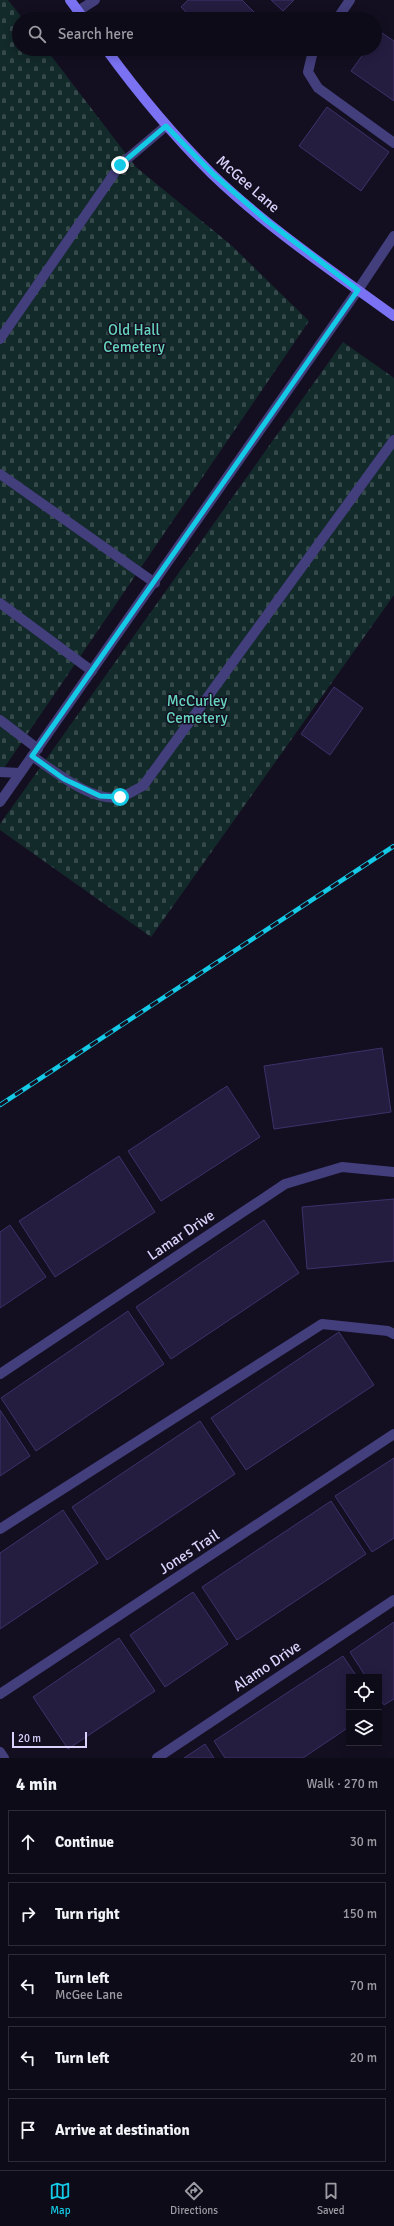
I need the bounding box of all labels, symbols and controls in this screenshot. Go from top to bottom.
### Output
search box [12,12,382,56]
icon: search [26,23,48,45]
text: Search here [58,25,134,43]
street label: McGee Lane [213,152,283,216]
route end [111,156,129,174]
park label: Old Hall Cemetery [103,321,165,356]
park label: McCurley Cemetery [166,692,228,727]
route start [111,788,129,806]
street label: Lamar Drive [144,1206,218,1264]
street label: Jones Trail [155,1526,223,1578]
street label: Alamo Drive [230,1637,304,1695]
map controls [346,1674,382,1746]
button: locate [346,1674,382,1710]
button: layers [346,1710,382,1746]
scale bar [12,1730,87,1749]
text: 20 m [18,1732,41,1745]
text: 4 min [16,1774,57,1795]
text: Walk · 270 m [307,1776,378,1792]
icon: ahead [17,1831,39,1853]
text: Continue [55,1833,114,1851]
text: 30 m [350,1834,377,1850]
icon: right [17,1903,39,1925]
text: Turn right [55,1905,120,1923]
text: 150 m [343,1906,377,1922]
text: Turn left [55,1969,109,1987]
icon: left [17,1975,39,1997]
text: 70 m [350,1978,377,1994]
text: McGee Lane [55,1987,123,2003]
icon: left [17,2047,39,2069]
text: Turn left [55,2049,109,2067]
text: 20 m [350,2050,377,2066]
icon: arrive [17,2119,39,2141]
text: Arrive at destination [55,2121,190,2139]
tab: Map [49,2180,71,2217]
tab: Directions [170,2180,218,2217]
tab: Saved [317,2180,345,2217]

